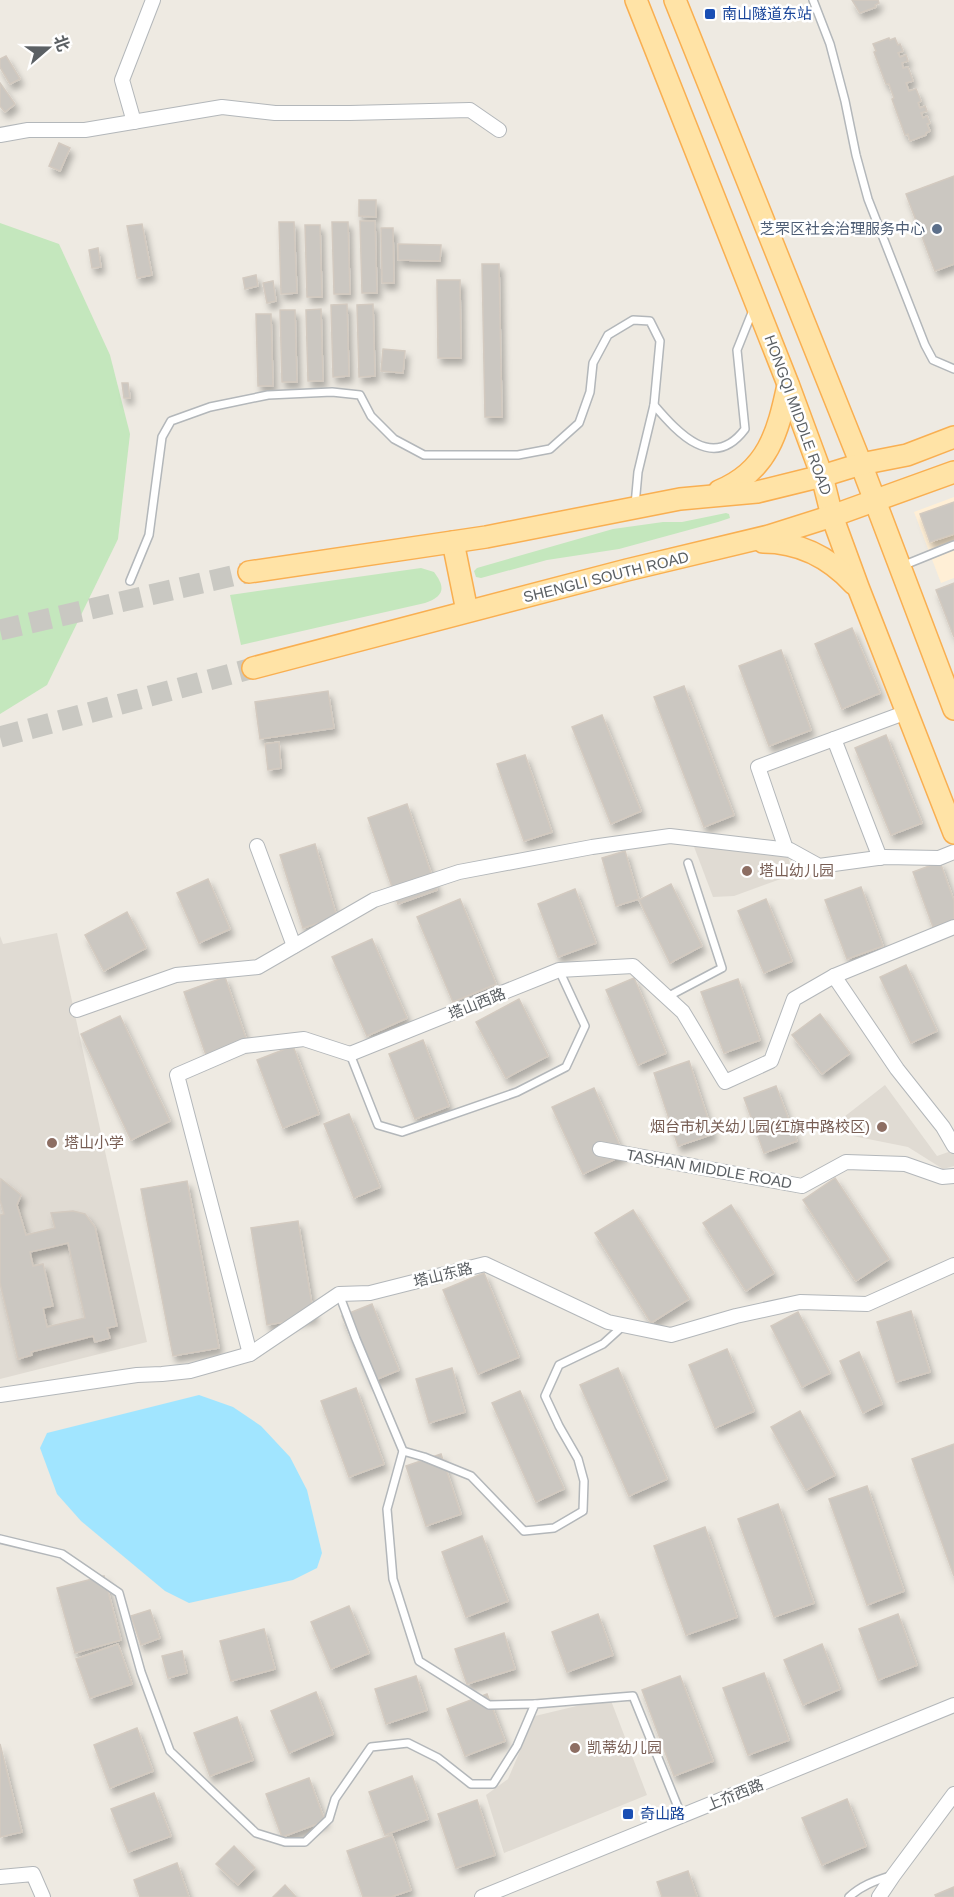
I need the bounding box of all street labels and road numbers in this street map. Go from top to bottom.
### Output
street label: HONGQI MIDDLE ROAD [762,332,835,497]
street label: SHENGLI SOUTH ROAD [521,548,691,605]
street label: 塔山西路 [446,984,508,1023]
street label: TASHAN MIDDLE ROAD [625,1146,793,1192]
street label: 塔山东路 [412,1259,474,1290]
street label: 上夼西路 [704,1775,766,1814]

